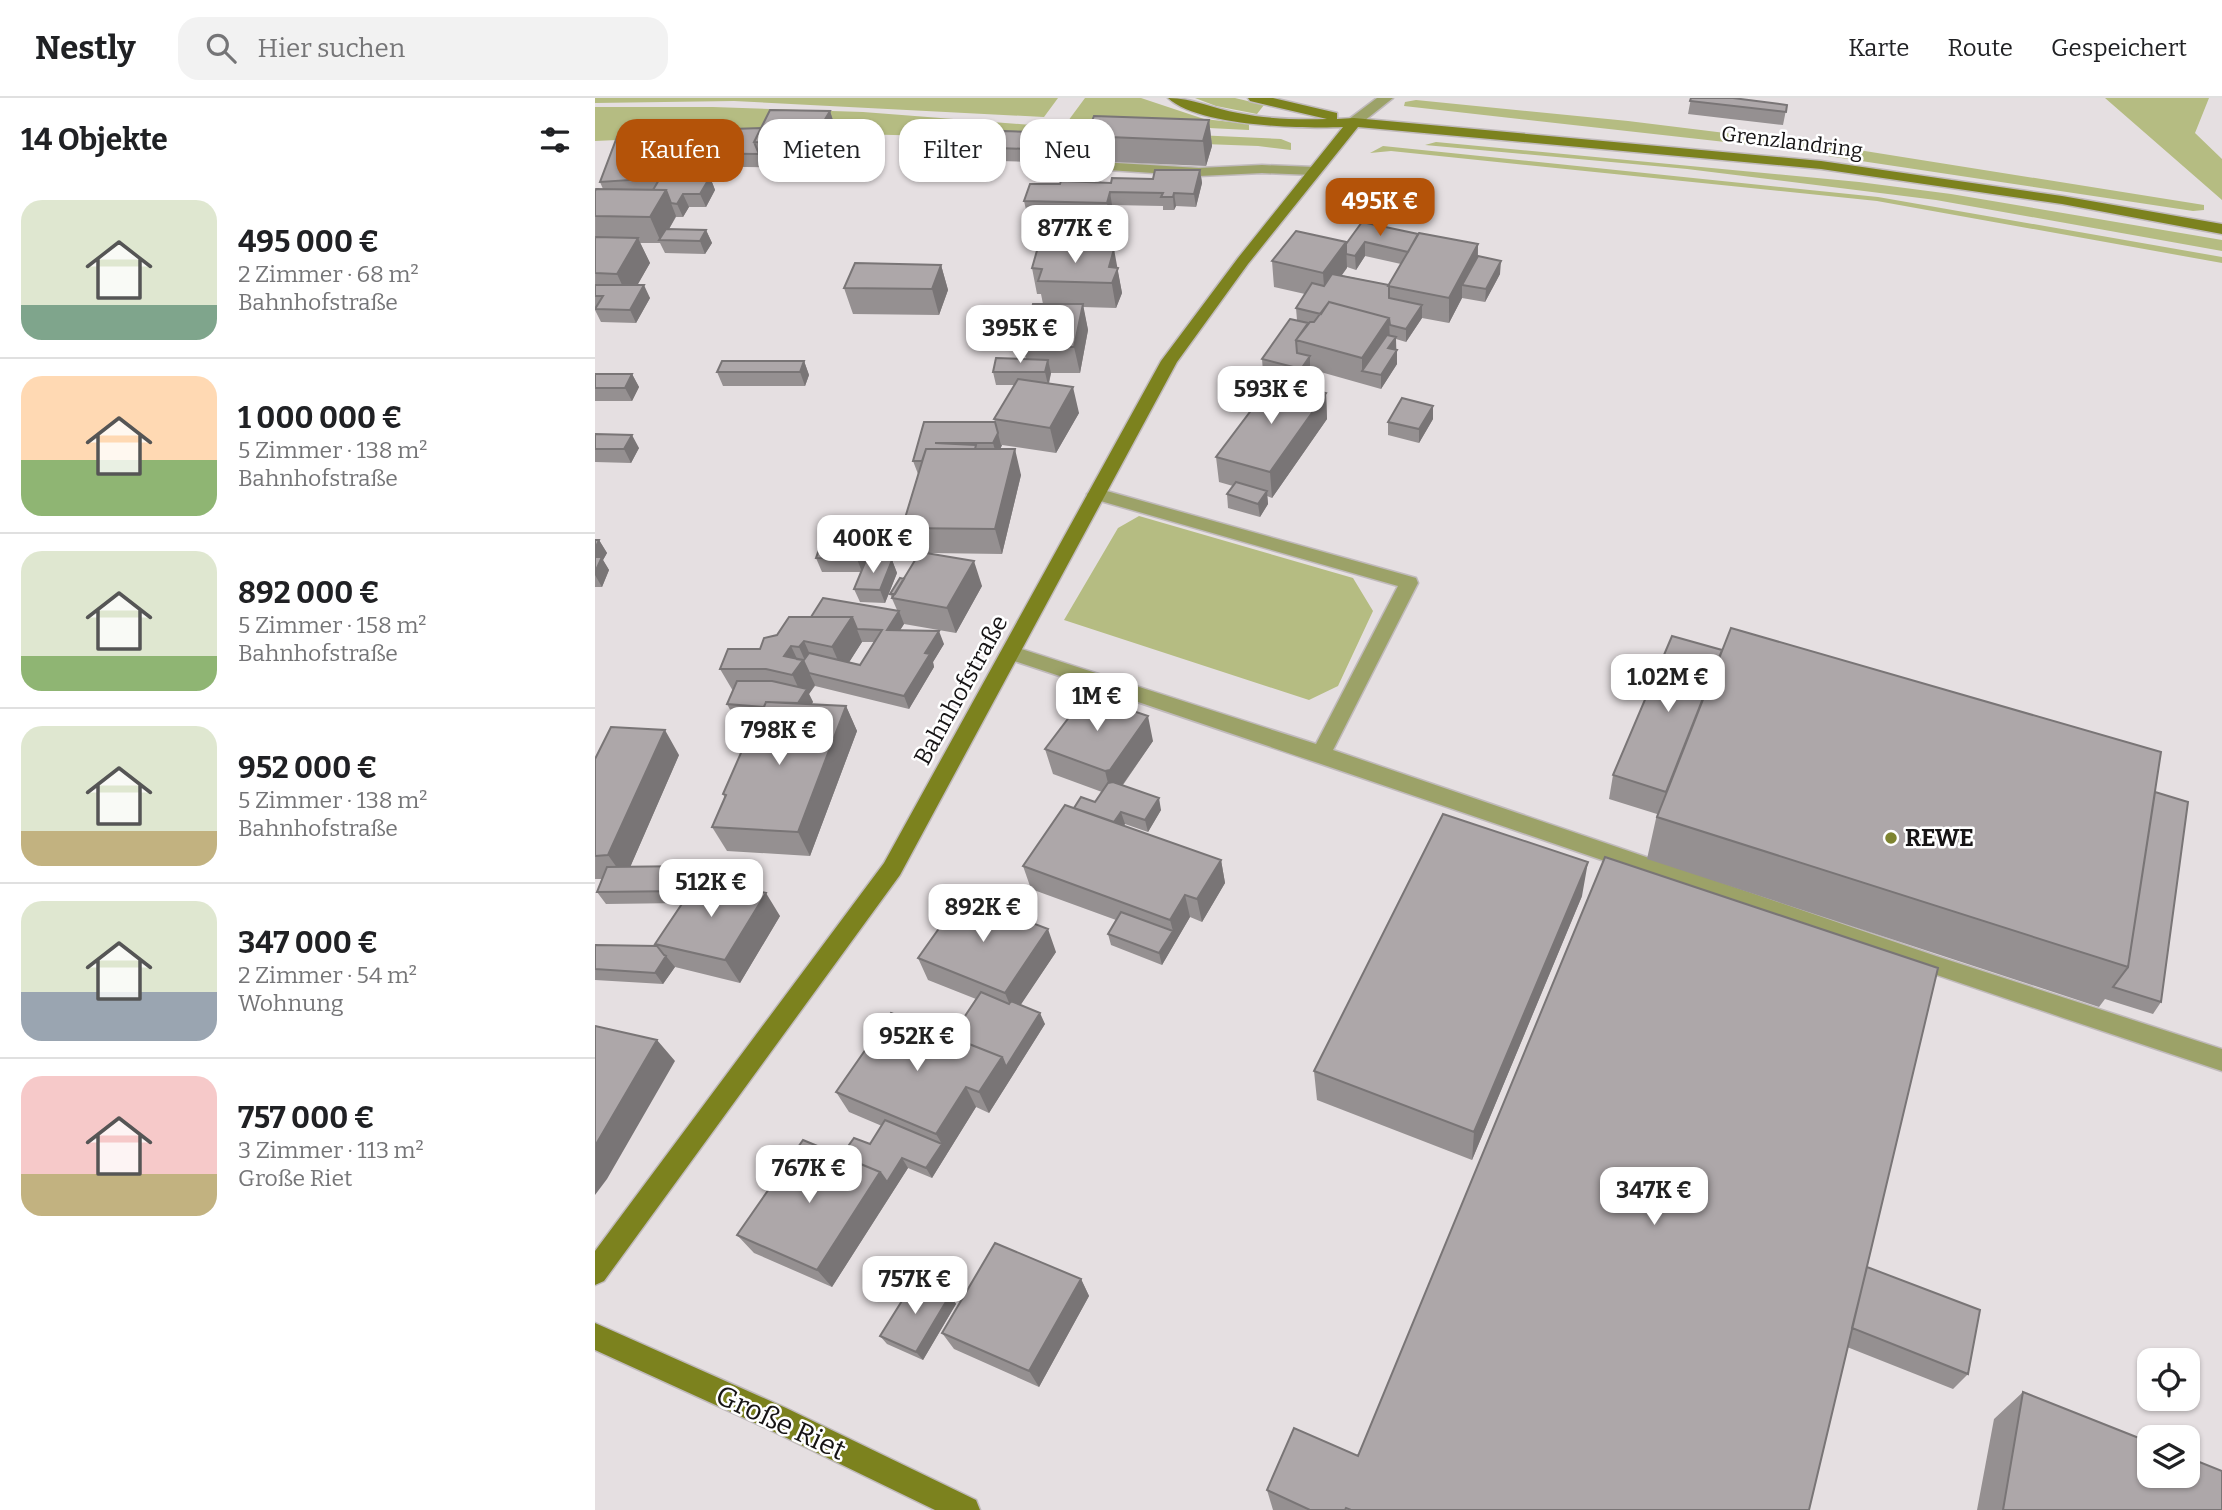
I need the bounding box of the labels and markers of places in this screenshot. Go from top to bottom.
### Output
pin: 495K € [1323,178,1437,238]
pin: 877K € [1018,206,1132,265]
pin: 395K € [963,306,1077,365]
pin: 593K € [1214,366,1328,426]
pin: 400K € [816,516,930,575]
pin: 1.02M € [1603,654,1733,714]
pin: 1M € [1056,674,1138,733]
pin: 798K € [722,708,836,767]
place label: REWE [1905,824,1974,852]
marker: REWE [1883,830,1899,846]
pin: 512K € [654,860,768,919]
pin: 892K € [926,884,1040,944]
pin: 952K € [860,1014,974,1073]
pin: 767K € [752,1146,866,1205]
pin: 347K € [1597,1168,1711,1227]
pin: 757K € [858,1256,972,1316]

